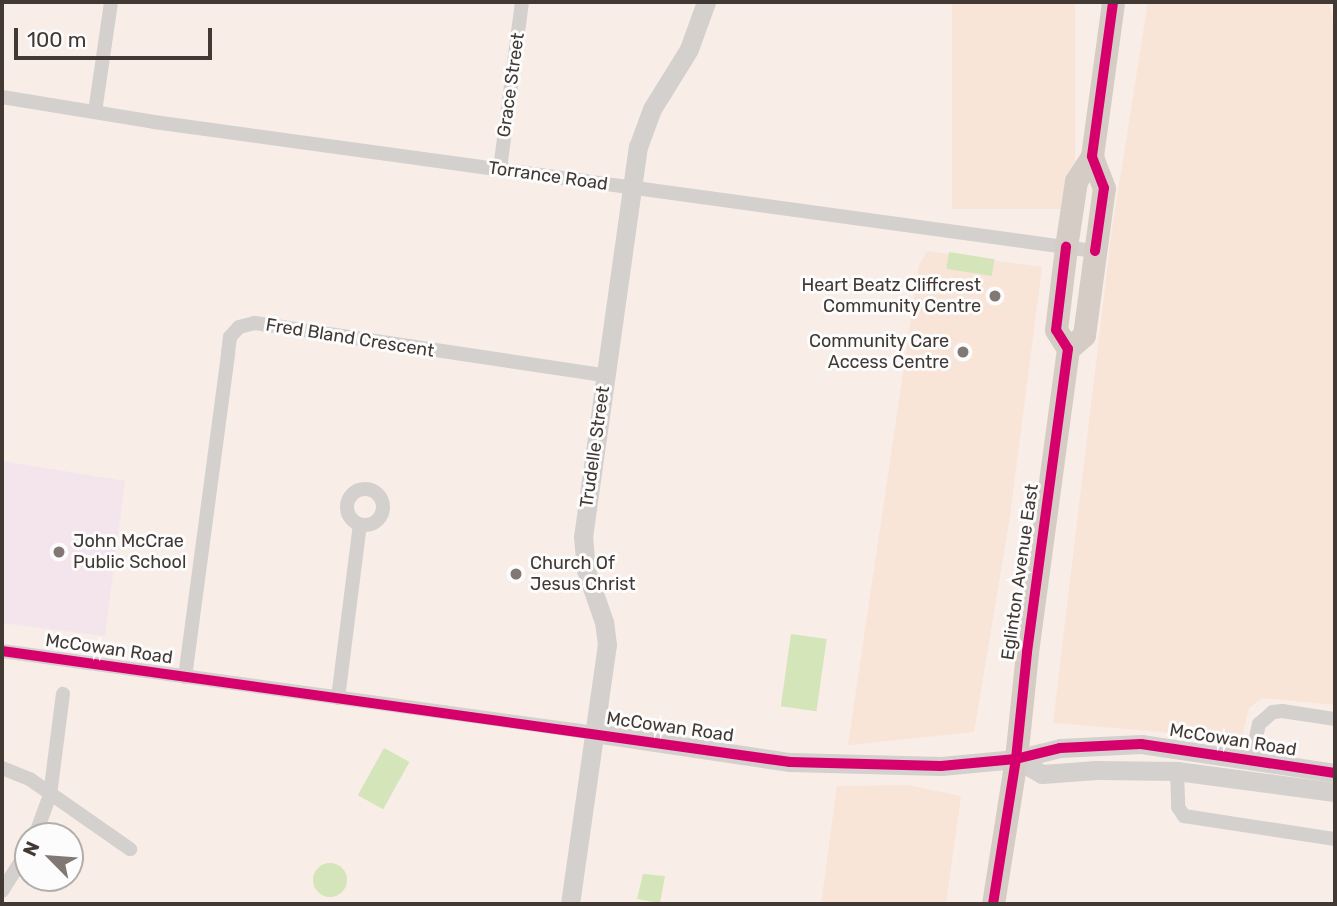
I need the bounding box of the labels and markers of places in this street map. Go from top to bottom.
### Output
place label: Heart Beatz Cliffcrest Community Centre [801,275,981,318]
marker: Heart Beatz Cliffcrest Community Centre [987,288,1003,304]
place label: Community Care Access Centre [809,331,949,374]
marker: Community Care Access Centre [955,344,971,360]
place label: John McCrae Public School [73,531,186,574]
marker: John McCrae Public School [51,544,67,560]
place label: Church Of Jesus Christ [530,553,635,596]
marker: Church Of Jesus Christ [508,566,524,582]

